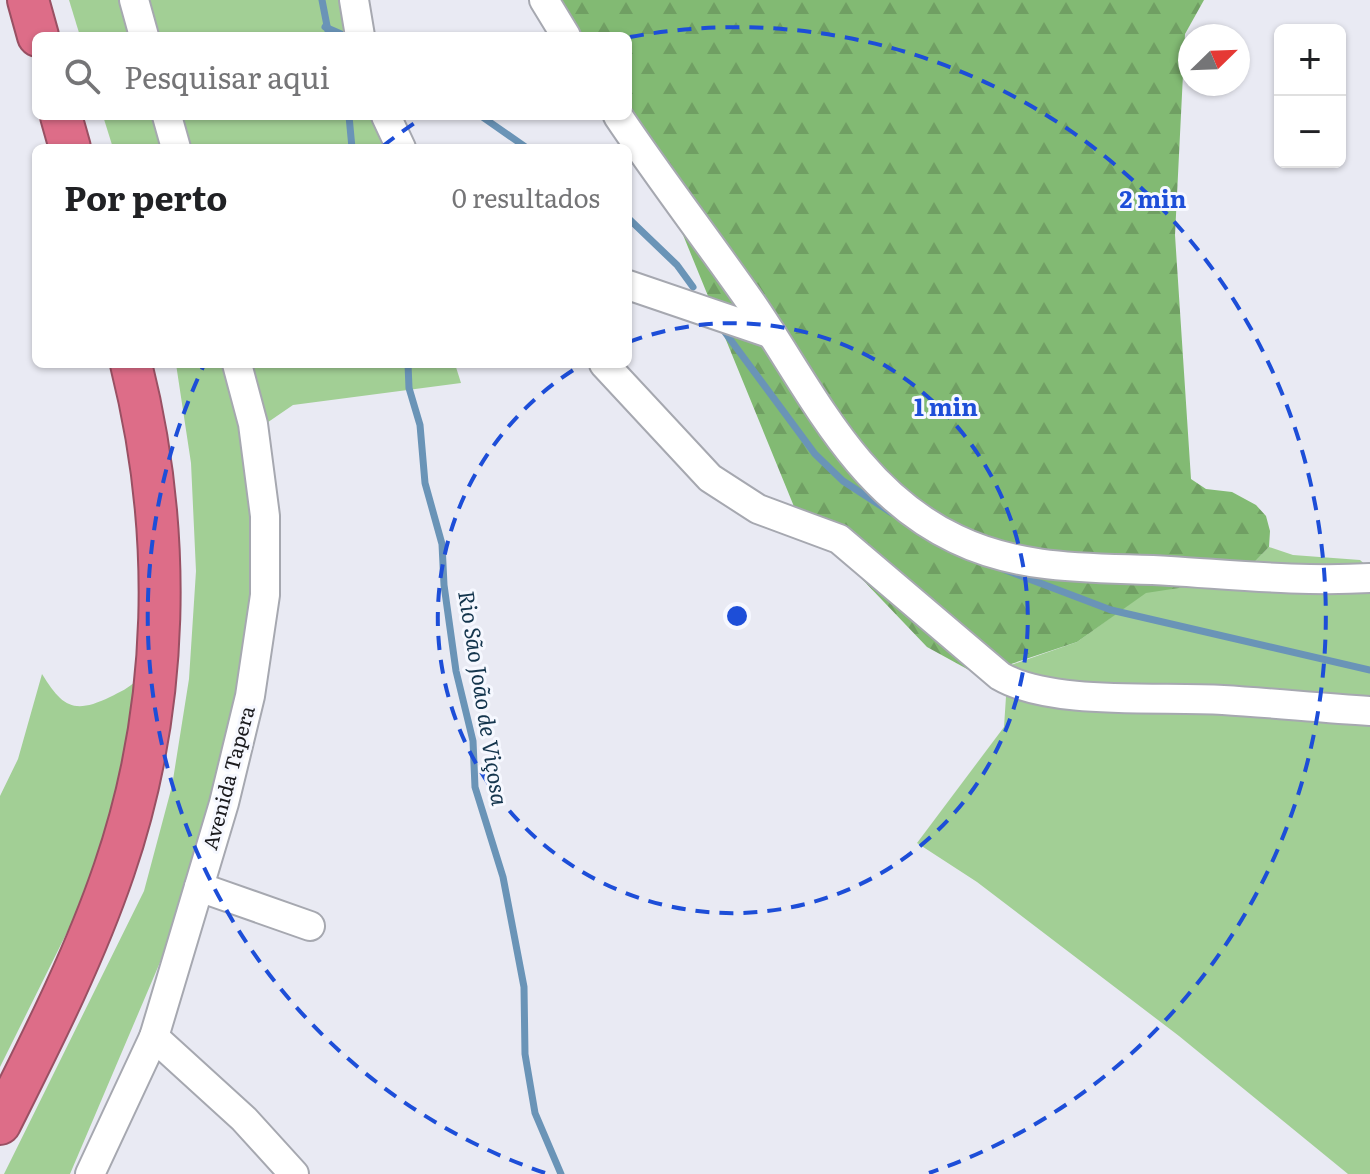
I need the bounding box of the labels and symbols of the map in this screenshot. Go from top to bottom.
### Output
north arrow [1178,24,1250,96]
text: 2 min [1119,180,1187,215]
text: 1 min [914,388,978,423]
water label: Rio São João de Viçosa [451,588,518,808]
centre of rings [723,602,751,630]
street label: Avenida Tapera [193,702,261,853]

